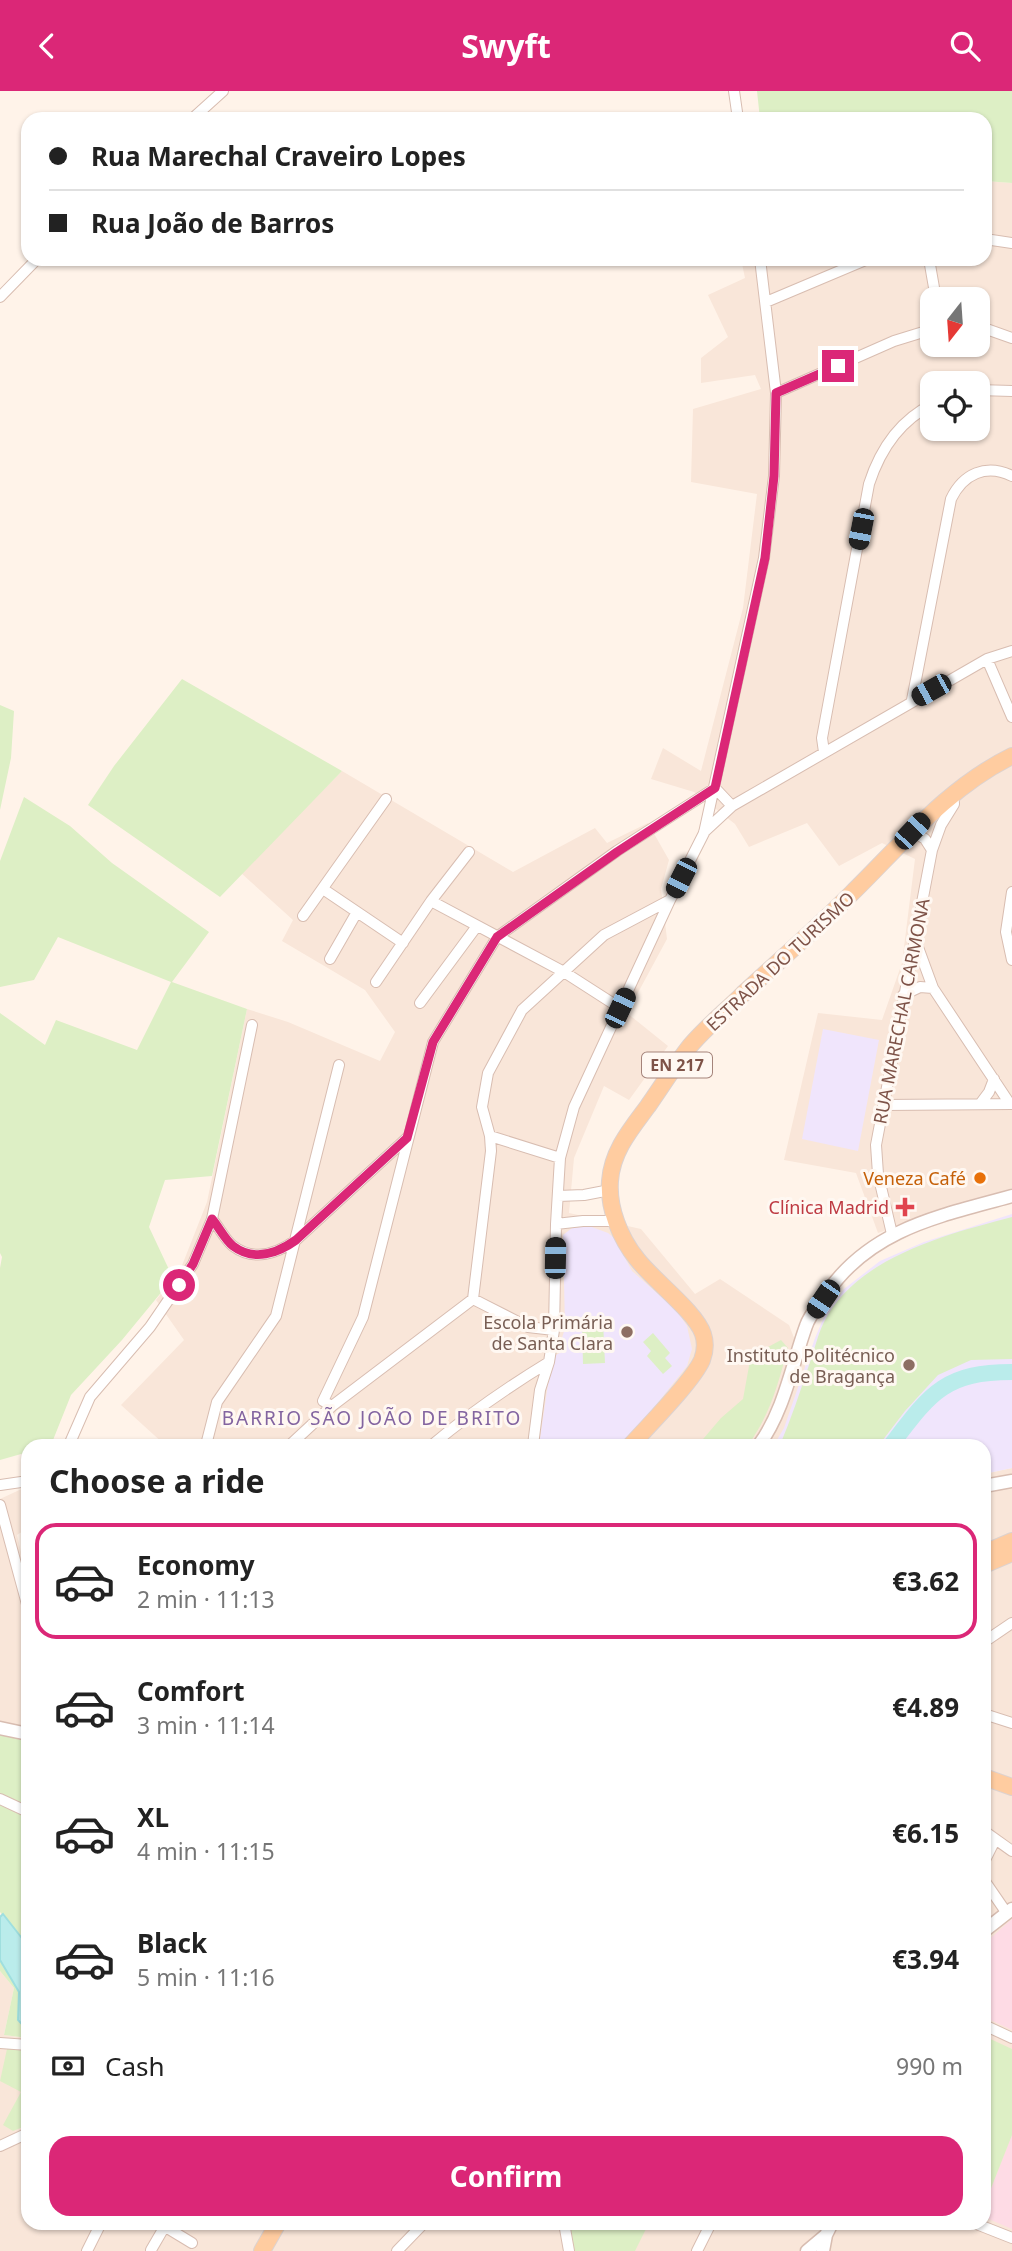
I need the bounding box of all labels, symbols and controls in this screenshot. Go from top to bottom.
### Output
text: Swyft [461,24,551,67]
icon: back [28,27,66,65]
icon: search [946,27,984,65]
text: Rua Marechal Craveiro Lopes [91,138,466,174]
text: Rua João de Barros [91,205,334,241]
north arrow [920,287,990,357]
map controls [920,287,990,441]
route end [822,350,854,382]
button: locate [920,371,990,441]
car [847,506,876,552]
car [908,671,955,709]
car [890,808,935,854]
car [663,855,700,901]
street label: ESTRADA DO TURISMO [701,886,859,1036]
street label: RUA MARECHAL CARMONA [867,896,935,1126]
car [602,985,639,1031]
road number: EN 217 [642,1053,712,1077]
place label: Veneza Café [863,1166,966,1190]
marker: Veneza Café [972,1170,988,1186]
place label: Clínica Madrid [769,1195,889,1219]
marker: Clínica Madrid [895,1197,915,1217]
car [545,1237,566,1279]
route start [163,1269,195,1301]
car [803,1276,844,1322]
place label: Escola Primária de Santa Clara [483,1310,613,1355]
marker: Escola Primária de Santa Clara [619,1324,635,1340]
place label: Instituto Politécnico de Bragança [727,1343,895,1388]
marker: Instituto Politécnico de Bragança [901,1357,917,1373]
district label: BARRIO SÃO JOÃO DE BRITO [222,1405,522,1431]
text: Choose a ride [49,1459,265,1502]
text: Economy [137,1547,255,1583]
icon: car [53,1550,116,1613]
text: €3.62 [892,1563,959,1599]
text: 2 min · 11:13 [137,1583,275,1615]
text: Comfort [137,1673,245,1709]
icon: car [53,1676,116,1739]
text: €4.89 [892,1689,959,1725]
text: 3 min · 11:14 [137,1709,275,1741]
text: XL [137,1799,169,1835]
icon: car [53,1802,116,1865]
text: €6.15 [892,1815,959,1851]
text: 4 min · 11:15 [137,1835,275,1867]
text: Black [137,1925,207,1961]
icon: car [53,1928,116,1991]
text: €3.94 [892,1941,959,1977]
text: 5 min · 11:16 [137,1961,275,1993]
icon: cash [49,2047,87,2085]
text: Cash [105,2048,165,2084]
text: 990 m [896,2050,963,2082]
button: Confirm [49,2136,963,2216]

